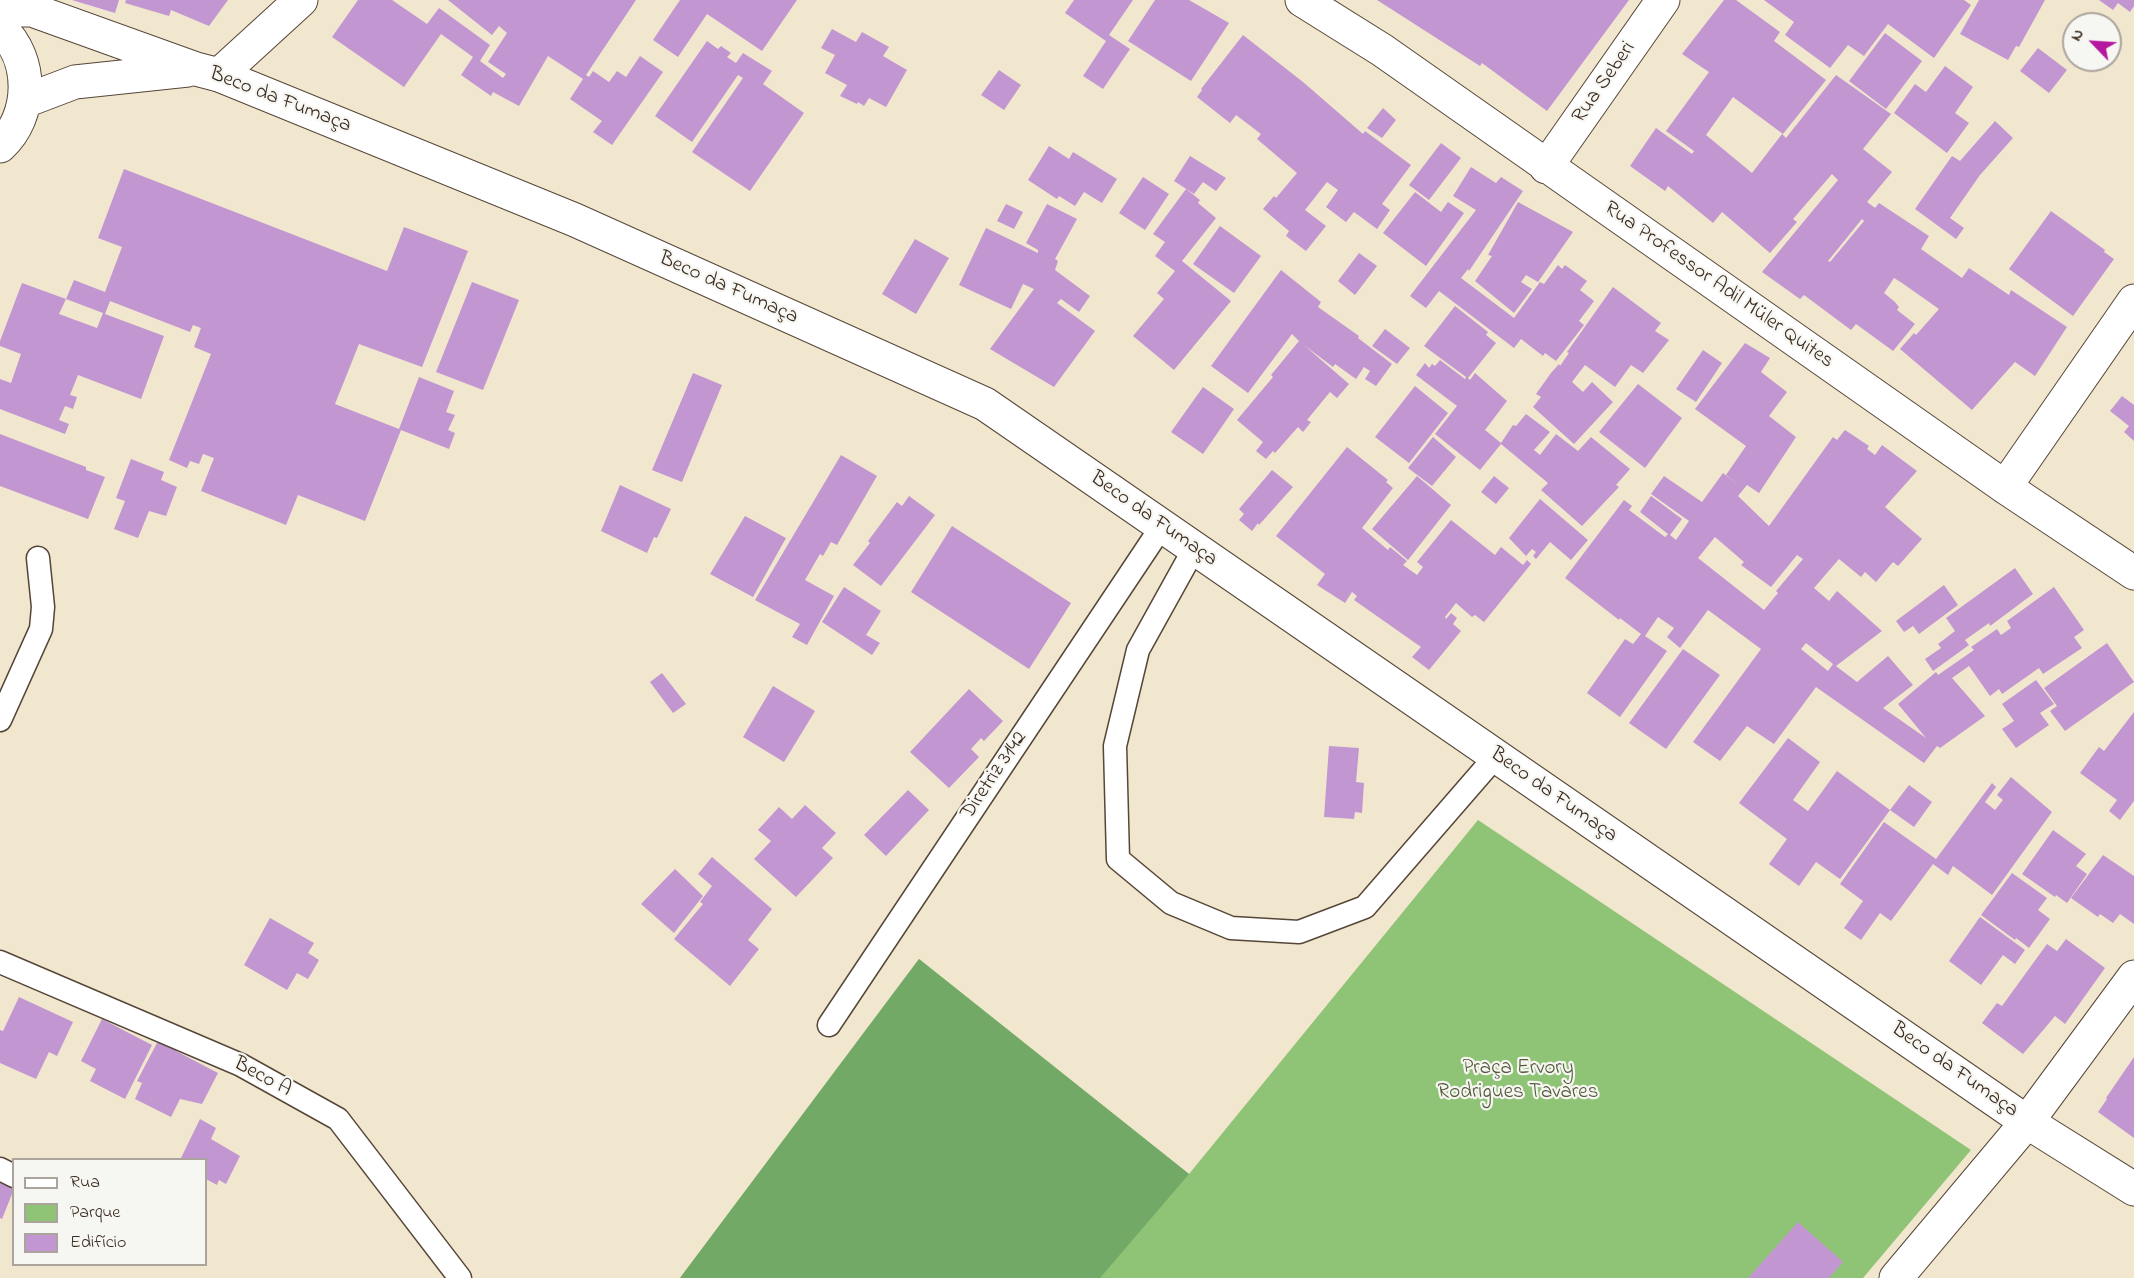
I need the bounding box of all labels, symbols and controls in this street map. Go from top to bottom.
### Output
north arrow [2062,12,2122,72]
text: N [2064,25,2091,45]
street label: Rua Seberi [1568,37,1642,129]
street label: Beco da Fumaça [206,62,354,140]
street label: Rua Professor Adil Müler Quites [1598,197,1838,375]
street label: Beco da Fumaça [654,247,802,331]
street label: Beco da Fumaça [1084,467,1222,573]
street label: Diretriz 3142 [956,727,1034,825]
street label: Beco da Fumaça [1484,743,1622,849]
street label: Beco da Fumaça [1885,1018,2023,1124]
street label: Beco A [229,1052,295,1104]
park label: Praça Ervory Rodrigues Tavares [1438,1057,1598,1107]
legend [12,1158,207,1266]
text: Rua [70,1170,100,1196]
text: Parque [70,1200,120,1226]
text: Edifício [70,1230,126,1256]

